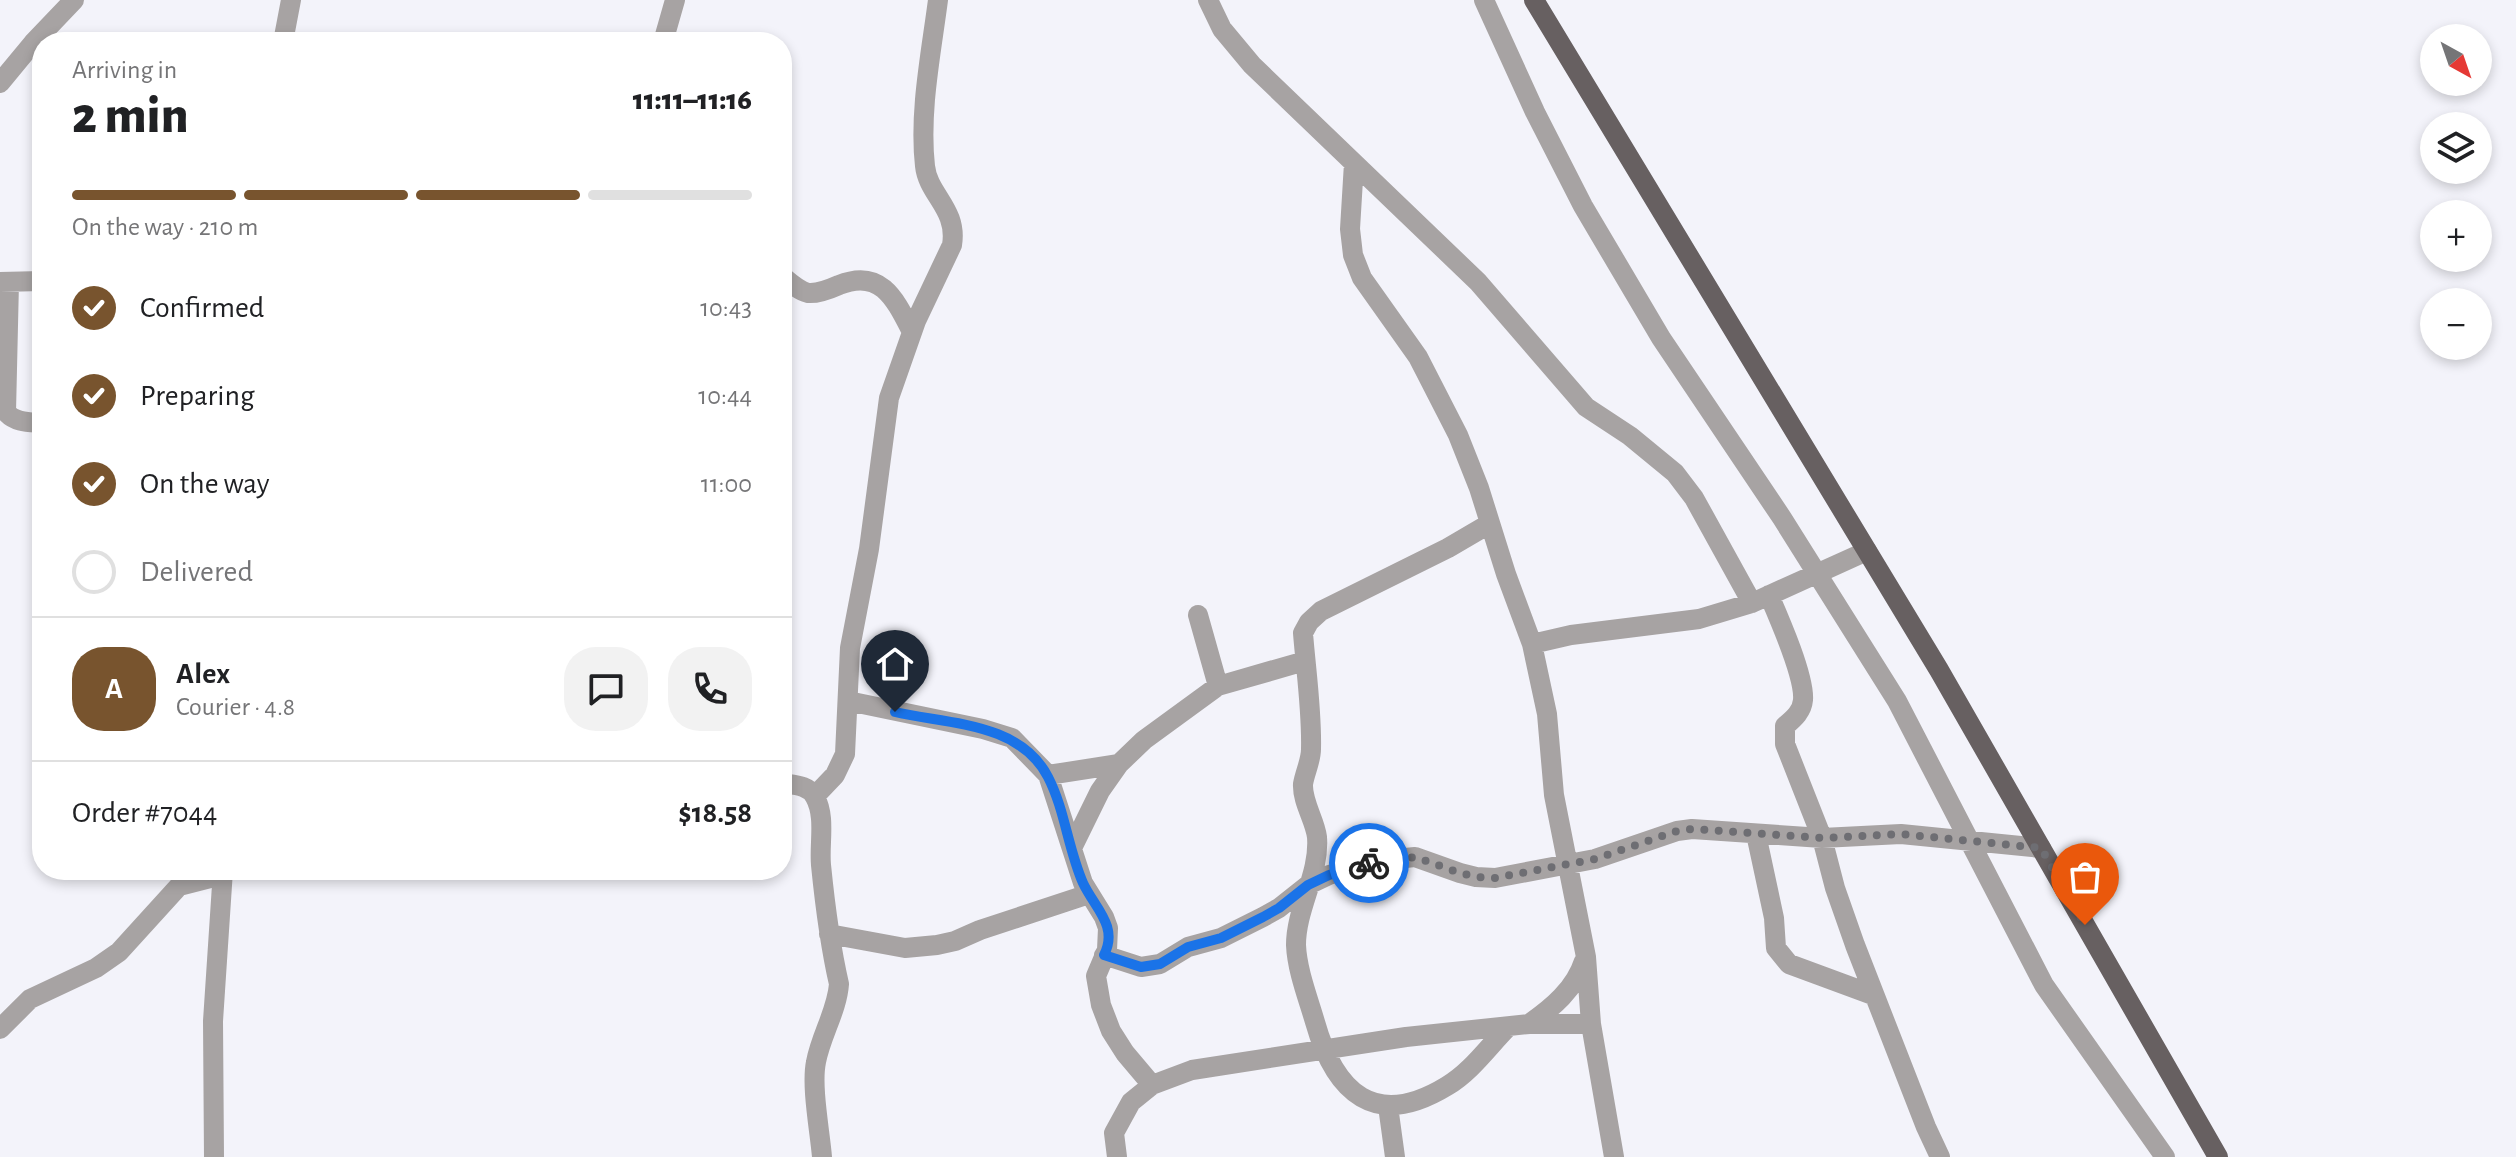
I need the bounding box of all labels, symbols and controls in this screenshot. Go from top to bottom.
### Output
north arrow [2420,24,2492,96]
map controls [2420,24,2492,360]
text: Arriving in [72,57,177,83]
text: 11:11–11:16 [633,85,752,115]
text: 2 min [72,90,188,142]
button: layers [2420,112,2492,184]
button: + [2420,200,2492,272]
text: On the way · 210 m [72,214,258,240]
icon: check [72,286,116,330]
button: − [2420,288,2492,360]
text: Confirmed [140,293,264,323]
text: 10:43 [700,295,752,321]
icon: check [72,374,116,418]
text: Preparing [140,381,255,411]
text: 10:44 [698,383,752,409]
icon: check [72,462,116,506]
text: On the way [140,469,269,499]
text: 11:00 [701,471,752,497]
text: Delivered [140,557,253,587]
pin [861,630,929,712]
icon: home [873,642,917,686]
button: chat [564,647,648,731]
button: phone [668,647,752,731]
text: Alex [176,659,230,689]
text: A [105,674,123,704]
text: Courier · 4.8 [176,694,295,720]
text: Order #7044 [72,798,217,828]
text: $18.58 [678,798,752,828]
courier [1329,823,1409,903]
icon: bike [1347,841,1391,885]
pin [2051,843,2119,925]
icon: bag [2063,855,2107,899]

